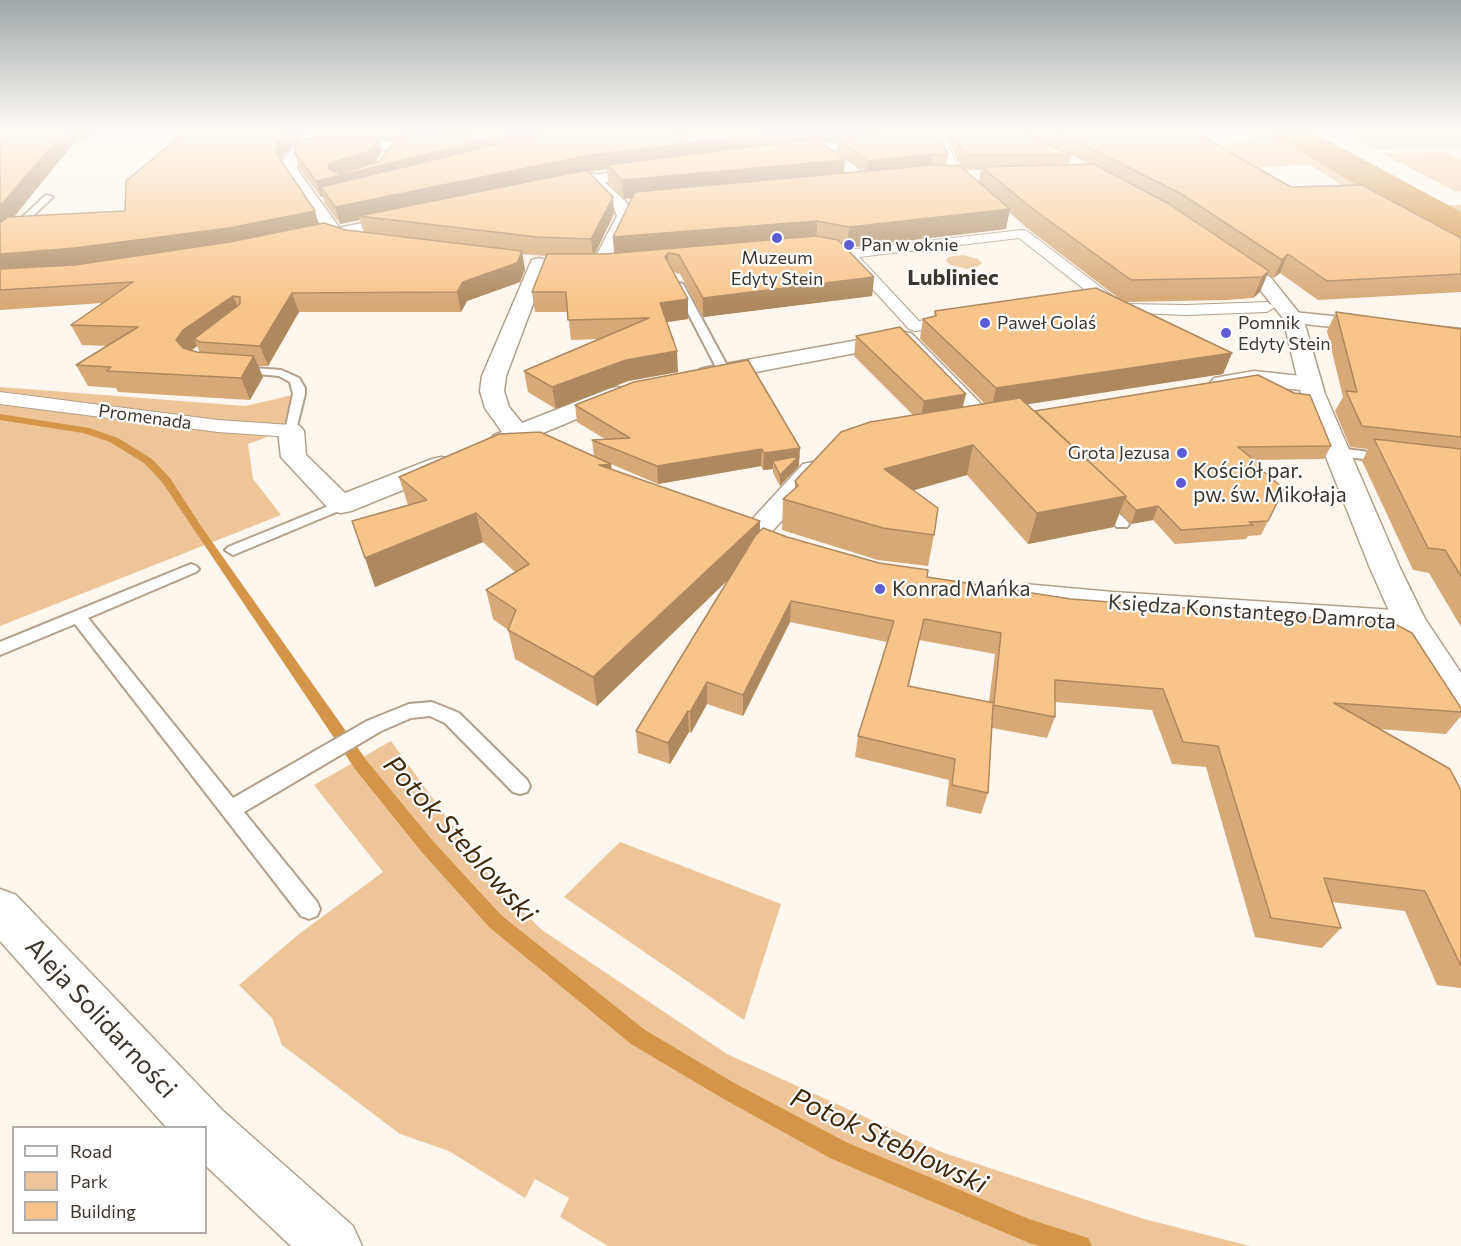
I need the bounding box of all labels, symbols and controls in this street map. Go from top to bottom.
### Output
marker: Muzeum Edyty Stein [770,231,784,245]
place label: Pan w oknie [861,234,958,256]
marker: Pan w oknie [842,238,856,252]
place label: Muzeum Edyty Stein [731,247,823,290]
district label: Lubliniec [907,265,999,291]
place label: Paweł Golaś [997,312,1096,334]
place label: Pomnik Edyty Stein [1238,312,1331,354]
marker: Paweł Golaś [978,316,992,330]
marker: Pomnik Edyty Stein [1219,326,1233,340]
street label: Promenada [97,400,193,434]
place label: Grota Jezusa [1068,442,1170,464]
marker: Grota Jezusa [1175,446,1189,460]
place label: Kościół par. pw. św. Mikołaja [1193,458,1347,508]
marker: Kościół par. pw. św. Mikołaja [1174,476,1188,490]
place label: Konrad Mańka [892,576,1031,602]
marker: Konrad Mańka [873,582,887,596]
street label: Księdza Konstantego Damrota [1107,589,1397,635]
water label: Potok Steblowski [377,749,543,929]
street label: Aleja Solidarności [19,931,183,1105]
water label: Potok Steblowski [786,1081,992,1201]
legend [12,1126,207,1234]
text: Road [70,1140,112,1162]
text: Park [70,1170,108,1192]
text: Building [70,1200,136,1222]

